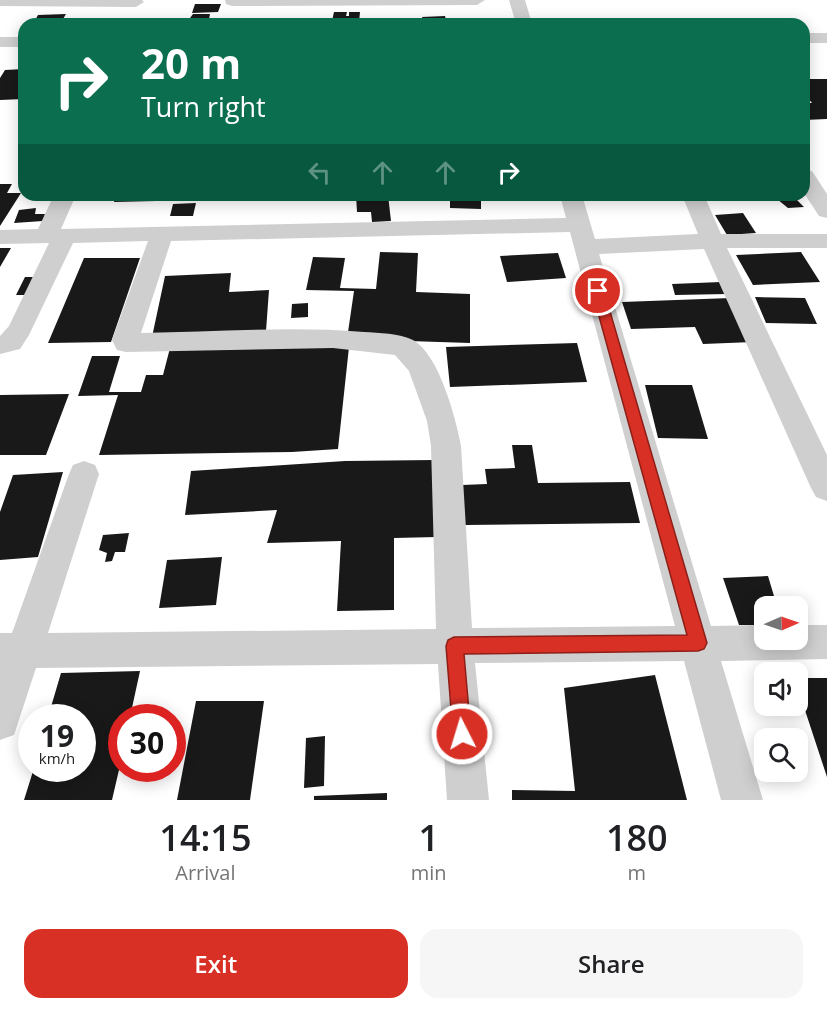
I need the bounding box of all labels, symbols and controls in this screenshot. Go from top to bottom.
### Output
text: 20 m [141,34,241,91]
icon: right [42,42,120,120]
text: Turn right [141,88,266,125]
icon: left [303,156,336,189]
icon: ahead [366,156,399,189]
icon: ahead [429,156,462,189]
icon: right [492,156,525,189]
pin [572,265,623,316]
icon: arrive [581,274,614,307]
north arrow [754,596,808,650]
map controls [754,596,808,782]
button: sound [754,662,808,716]
position arrow [430,702,494,766]
speed limit sign: 30 [108,704,186,782]
text: 19 [40,715,74,756]
button: search [754,728,808,782]
text: km/h [39,748,75,768]
text: 14:15 [159,813,252,862]
text: 1 [418,813,439,862]
text: 180 [606,813,668,862]
text: Arrival [175,859,236,886]
text: min [411,859,447,886]
text: m [628,859,646,886]
button: Exit [24,929,408,998]
button: Share [420,929,803,998]

